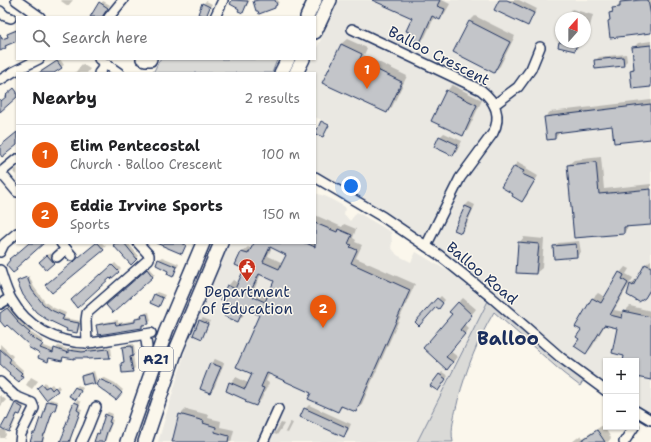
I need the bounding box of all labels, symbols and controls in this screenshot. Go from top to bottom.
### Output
north arrow [555,12,591,48]
search box [16,16,316,60]
street label: Balloo Crescent [385,22,493,90]
icon: search [30,27,52,49]
text: Search here [62,28,148,48]
pin: 1 [354,56,380,89]
text: Nearby [32,87,97,109]
text: 2 results [244,90,300,107]
text: Elim Pentecostal [70,136,200,156]
text: 1 [42,146,48,163]
text: 100 m [261,146,300,163]
text: Church · Balloo Crescent [70,156,222,173]
your location [341,176,361,196]
text: Eddie Irvine Sports [70,196,223,216]
text: 2 [40,206,50,223]
text: 150 m [262,206,300,223]
text: Sports [70,216,110,233]
street label: Balloo Road [442,237,522,309]
public building icon: Department of Education [237,257,257,282]
place label: Department of Education [201,282,293,319]
pin: 2 [310,295,336,328]
district label: Balloo [477,326,539,351]
road number: A21 [139,347,173,371]
map controls [603,358,639,430]
button: + [603,358,639,394]
button: − [603,394,639,430]

